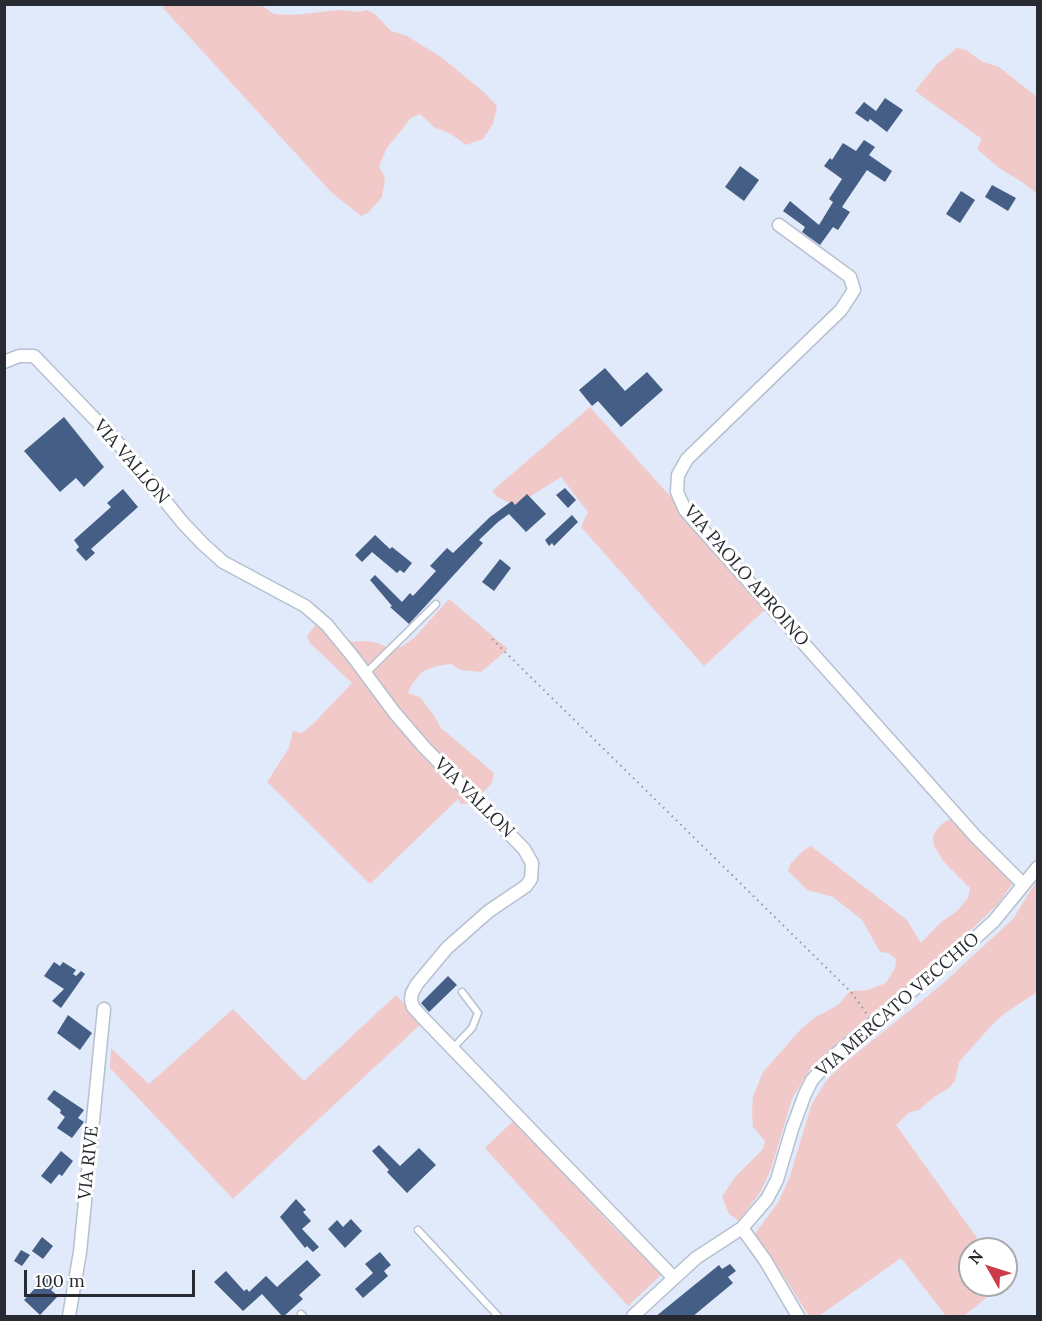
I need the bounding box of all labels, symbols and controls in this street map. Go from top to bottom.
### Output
street label: VIA VALLON [89,416,173,508]
street label: VIA PAOLO APROINO [679,501,813,651]
street label: VIA VALLON [429,753,519,843]
street label: VIA MERCATO VECCHIO [812,928,984,1082]
street label: VIA RIVE [74,1125,104,1201]
north arrow [958,1237,1018,1297]
text: N [964,1246,987,1268]
scale bar [27,1258,198,1296]
text: 100 m [35,1269,85,1292]

